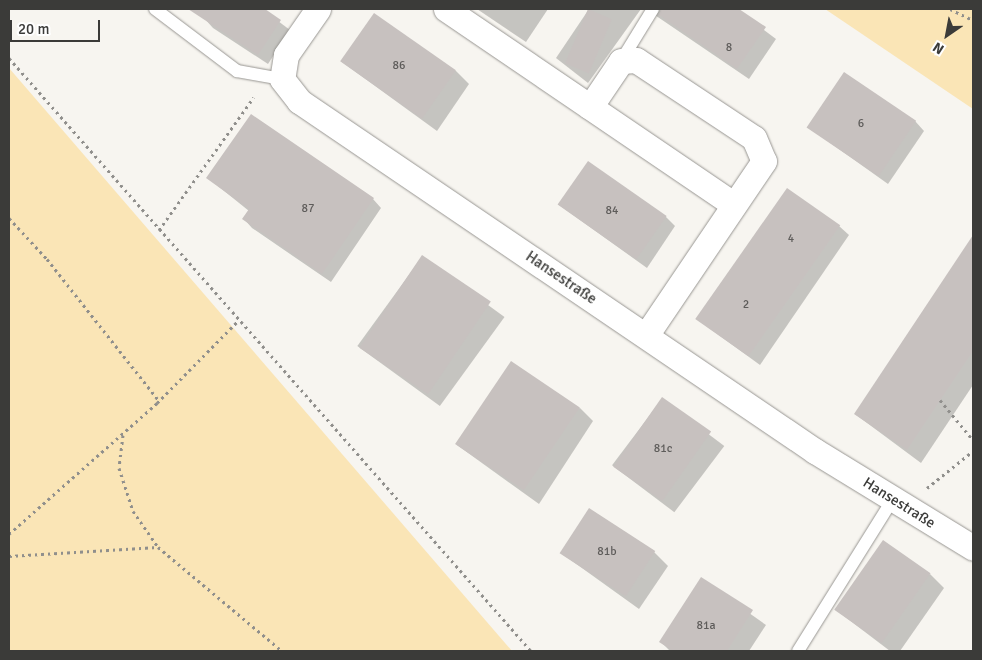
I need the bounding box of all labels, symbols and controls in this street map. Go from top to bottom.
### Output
scale bar [12,10,102,42]
north arrow [922,10,972,60]
text: 20 m [18,20,49,38]
text: N [930,38,947,58]
house number: 8 [726,41,732,55]
house number: 86 [393,59,405,73]
house number: 6 [858,117,864,131]
house number: 87 [302,202,314,216]
house number: 84 [606,204,618,218]
house number: 4 [788,232,794,246]
street label: Hansestraße [522,248,600,308]
house number: 2 [743,298,749,312]
house number: 81c [654,442,672,456]
street label: Hansestraße [860,474,938,532]
house number: 81b [597,545,617,559]
house number: 81a [696,619,716,633]

